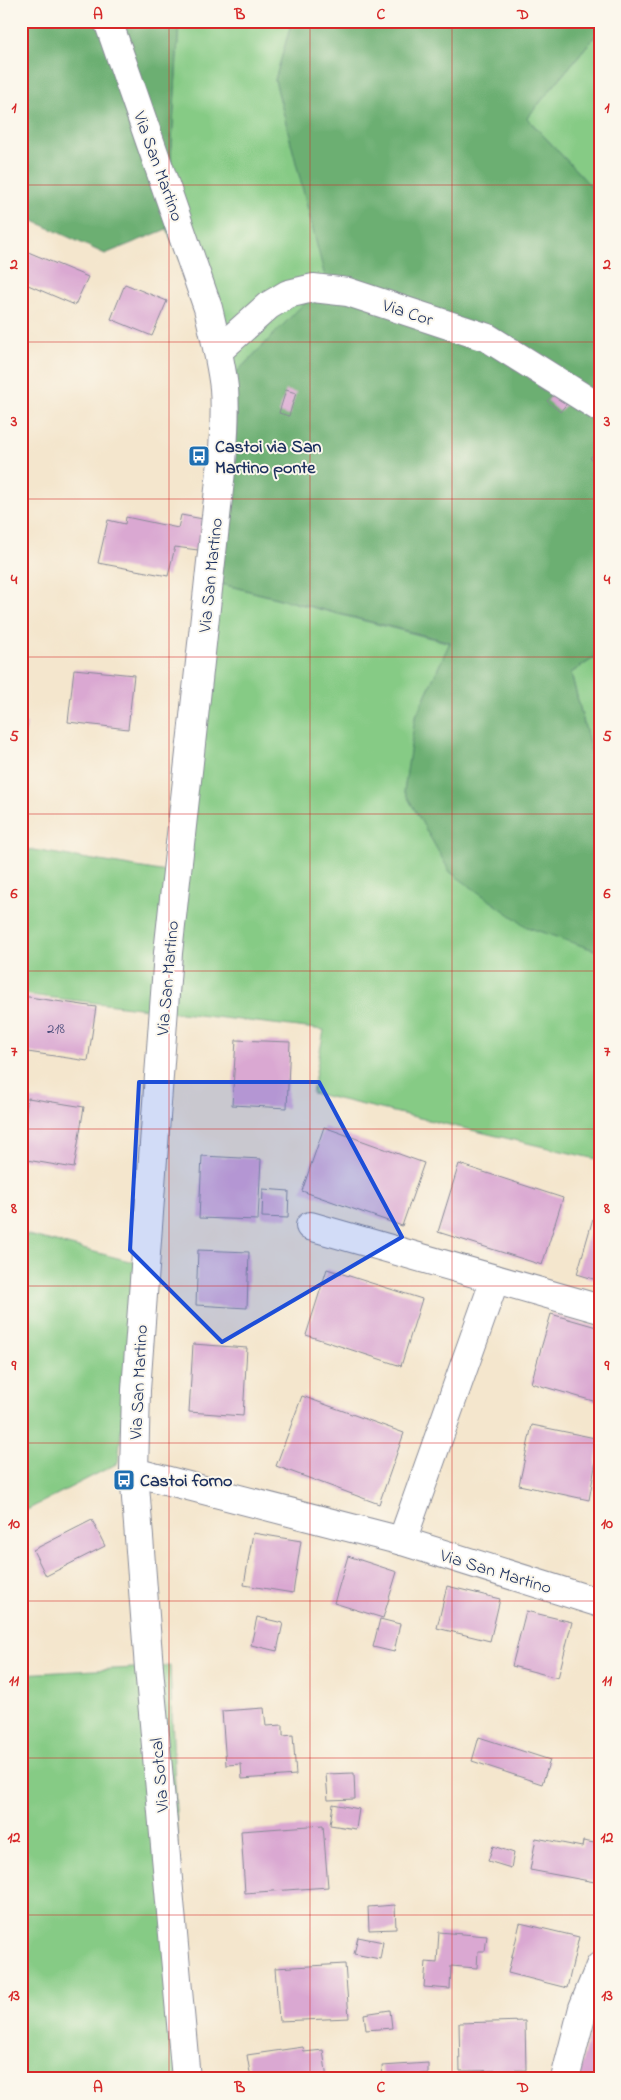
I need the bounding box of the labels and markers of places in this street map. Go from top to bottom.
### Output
place label: Castoi via San Martino ponte [215,435,322,482]
bus stop icon: Castoi via San Martino ponte [187,444,211,468]
bus stop icon: Castoi forno [112,1468,136,1492]
place label: Castoi forno [140,1469,232,1495]

